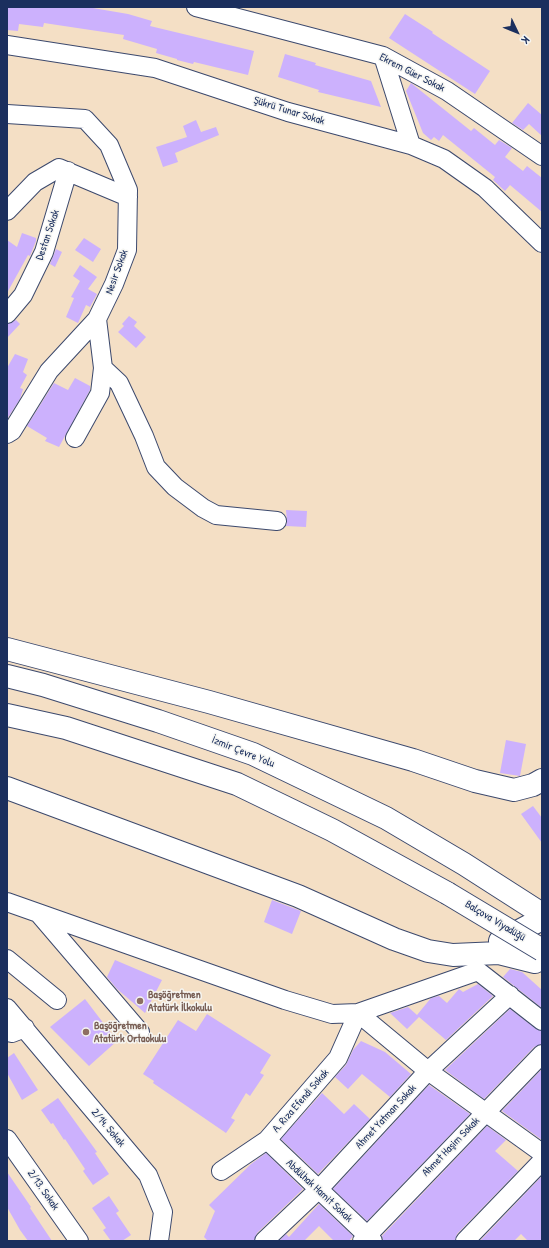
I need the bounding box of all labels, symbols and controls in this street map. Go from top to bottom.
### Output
north arrow [497,12,537,52]
text: K [519,33,533,47]
street label: Ekrem Güer Sokak [377,51,447,95]
street label: Şükrü Tunar Sokak [252,94,326,128]
street label: Destan Sokak [33,208,63,262]
street label: Nesir Sokak [103,248,131,296]
street label: İzmir Çevre Yolu [210,733,276,771]
street label: Balçova Viyadüğü [462,898,528,944]
place label: Başöğretmen Atatürk İlkokulu [148,988,212,1014]
marker: Başöğretmen Atatürk İlkokulu [135,996,145,1006]
place label: Başöğretmen Atatürk Ortaokulu [94,1019,166,1045]
marker: Başöğretmen Atatürk Ortaokulu [81,1027,91,1037]
street label: A. Rıza Efendi Sokak [270,1067,332,1135]
street label: Ahmet Yatman Sokak [353,1082,419,1152]
street label: 2/14. Sokak [88,1106,128,1150]
street label: Ahmet Haşim Sokak [419,1115,483,1179]
street label: Abdülhak Hamit Sokak [283,1157,355,1225]
street label: 2/13. Sokak [24,1167,62,1213]

